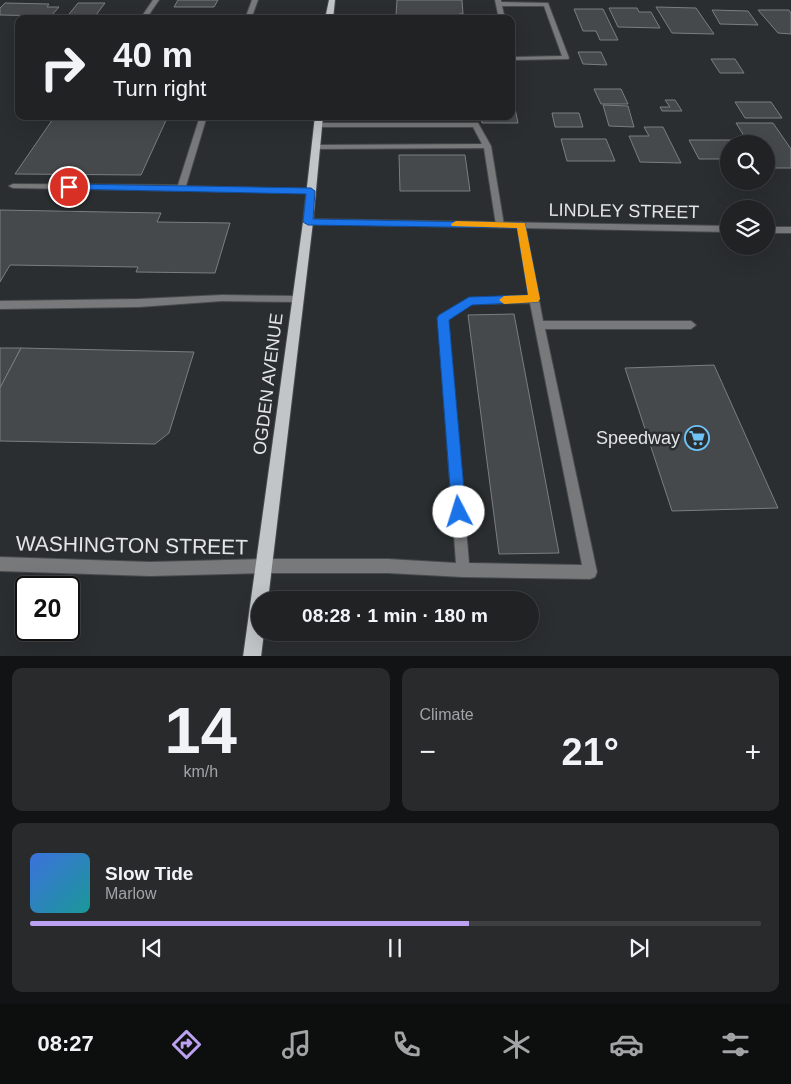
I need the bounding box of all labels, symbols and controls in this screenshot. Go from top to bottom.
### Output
icon: right [30,35,95,100]
text: 40 m [113,35,193,74]
text: Turn right [113,76,206,101]
map controls [720,135,775,255]
button: search [720,135,775,190]
pin [48,166,90,208]
icon: arrive [55,173,83,201]
street label: LINDLEY STREET [548,200,700,222]
button: layers [720,200,775,255]
street label: OGDEN AVENUE [249,312,287,456]
supermarket icon: Speedway [684,425,710,451]
place label: Speedway [596,428,680,448]
position arrow [432,485,484,537]
street label: WASHINGTON STREET [16,531,248,559]
speed limit sign: 20 [15,576,80,641]
text: 08:28 · 1 min · 180 m [302,605,488,626]
text: 14 [165,694,237,767]
text: Climate [420,706,474,723]
text: 21° [562,731,619,773]
text: − [420,736,436,767]
text: + [745,736,761,767]
text: km/h [183,763,218,780]
text: Slow Tide [105,863,193,884]
text: Marlow [105,885,157,902]
icon: previous [138,934,166,962]
icon: pause [381,934,409,962]
icon: next [625,934,653,962]
icon: directions [169,1027,204,1062]
icon: music [279,1027,314,1062]
icon: phone [389,1027,424,1062]
icon: climate [499,1027,534,1062]
icon: car [609,1027,644,1062]
icon: filters [718,1027,753,1062]
text: 08:27 [37,1031,94,1056]

